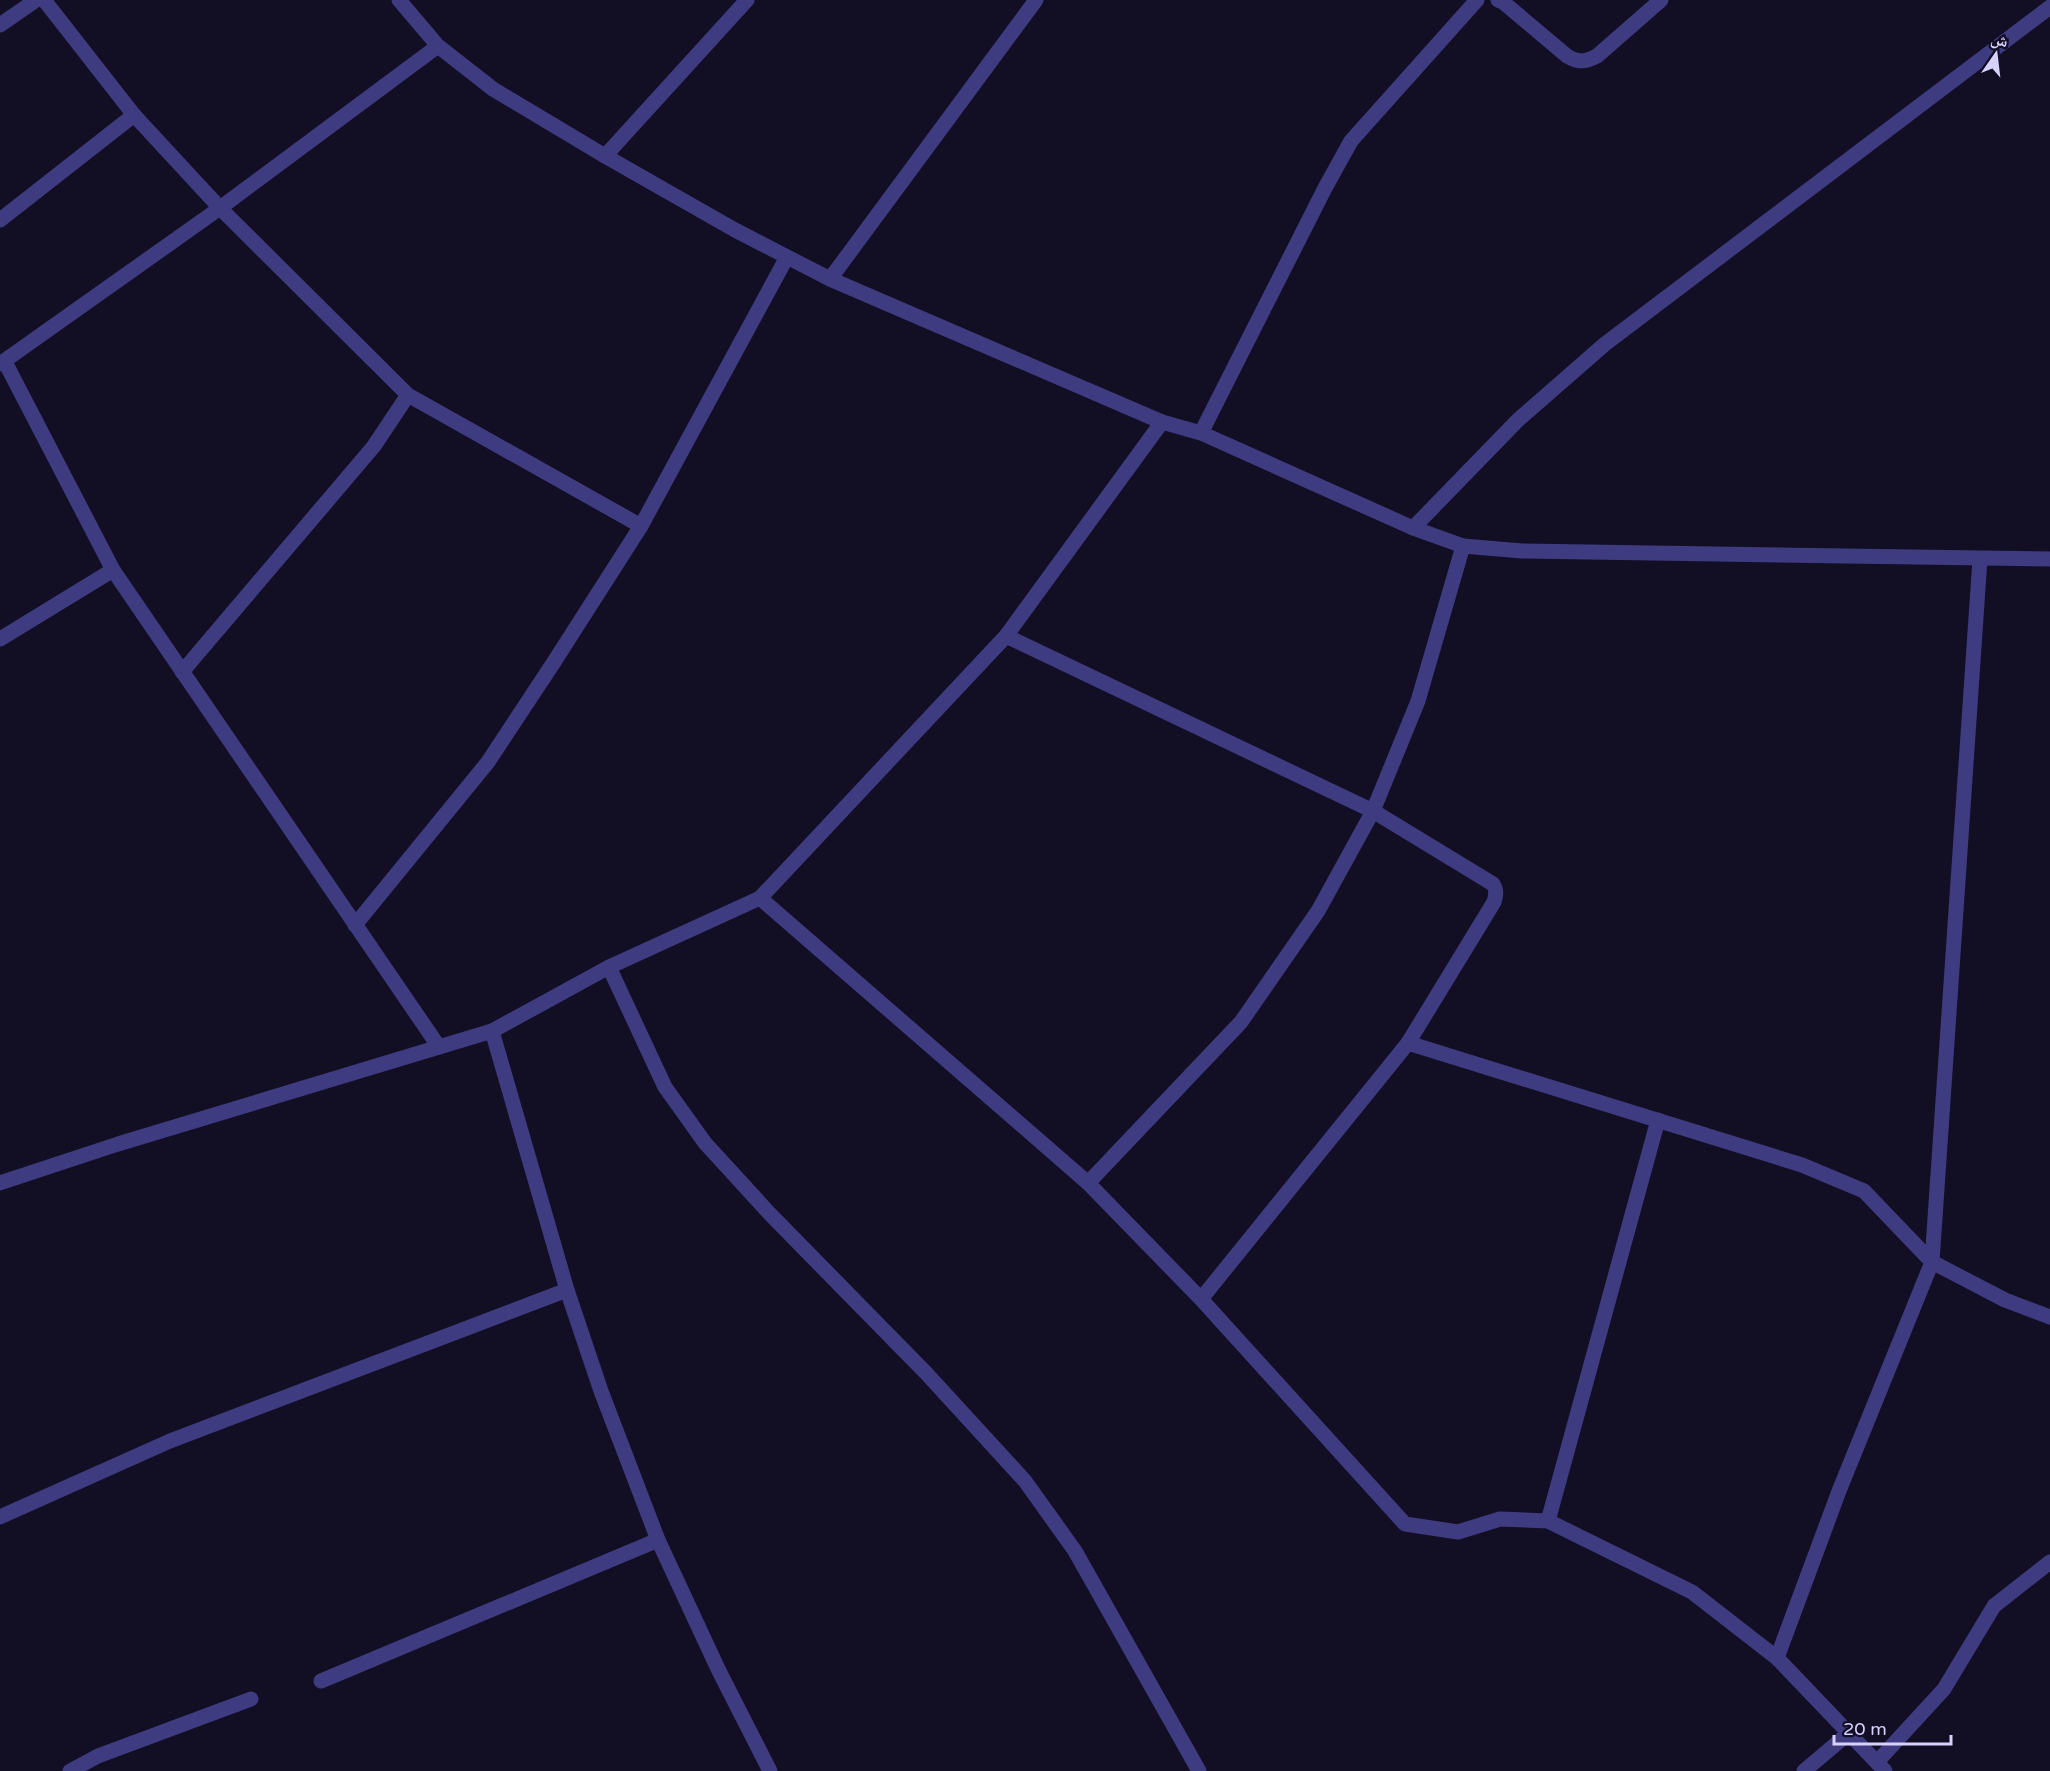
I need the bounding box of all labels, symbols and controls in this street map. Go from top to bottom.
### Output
north arrow [1966,24,2026,84]
text: ش [1989,29,2010,52]
scale bar [1834,1708,1951,1746]
text: 20 m [1843,1718,1887,1740]

